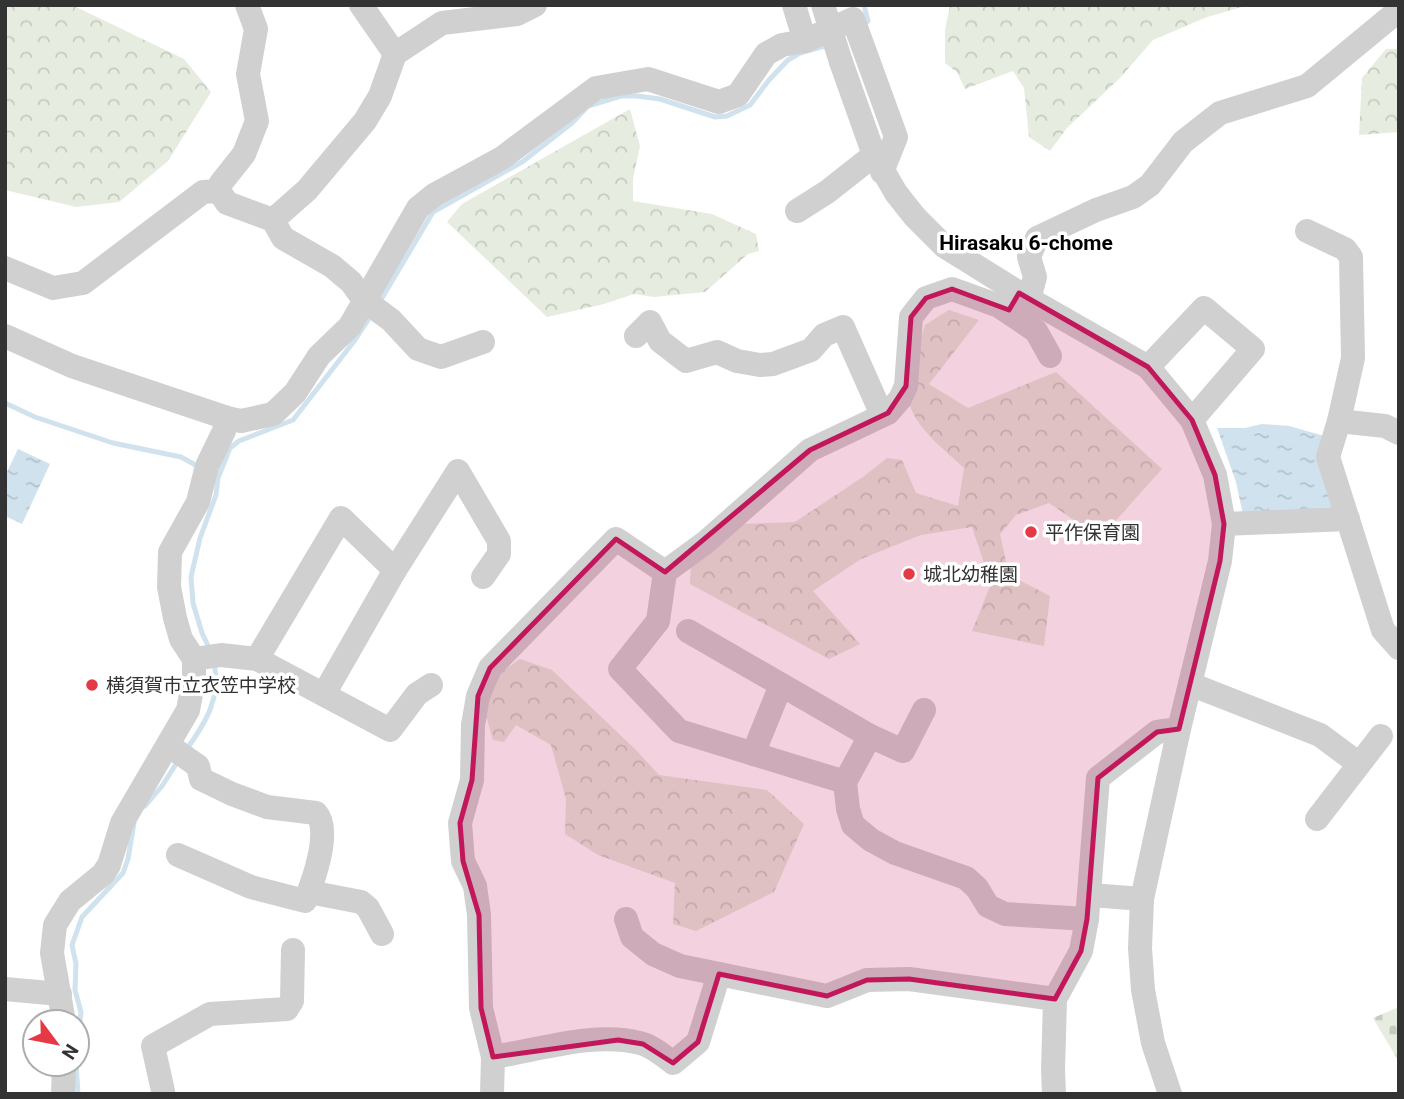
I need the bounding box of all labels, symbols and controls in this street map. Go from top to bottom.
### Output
district label: Hirasaku 6-chome [939,231,1113,255]
place label: 平作保育園 [1045,521,1140,544]
marker: 平作保育園 [1023,524,1039,540]
place label: 城北幼稚園 [923,563,1018,586]
marker: 城北幼稚園 [901,566,917,582]
place label: 横須賀市立衣笠中学校 [106,674,296,697]
marker: 横須賀市立衣笠中学校 [84,677,100,693]
north arrow [21,1008,91,1078]
text: N [57,1040,83,1064]

